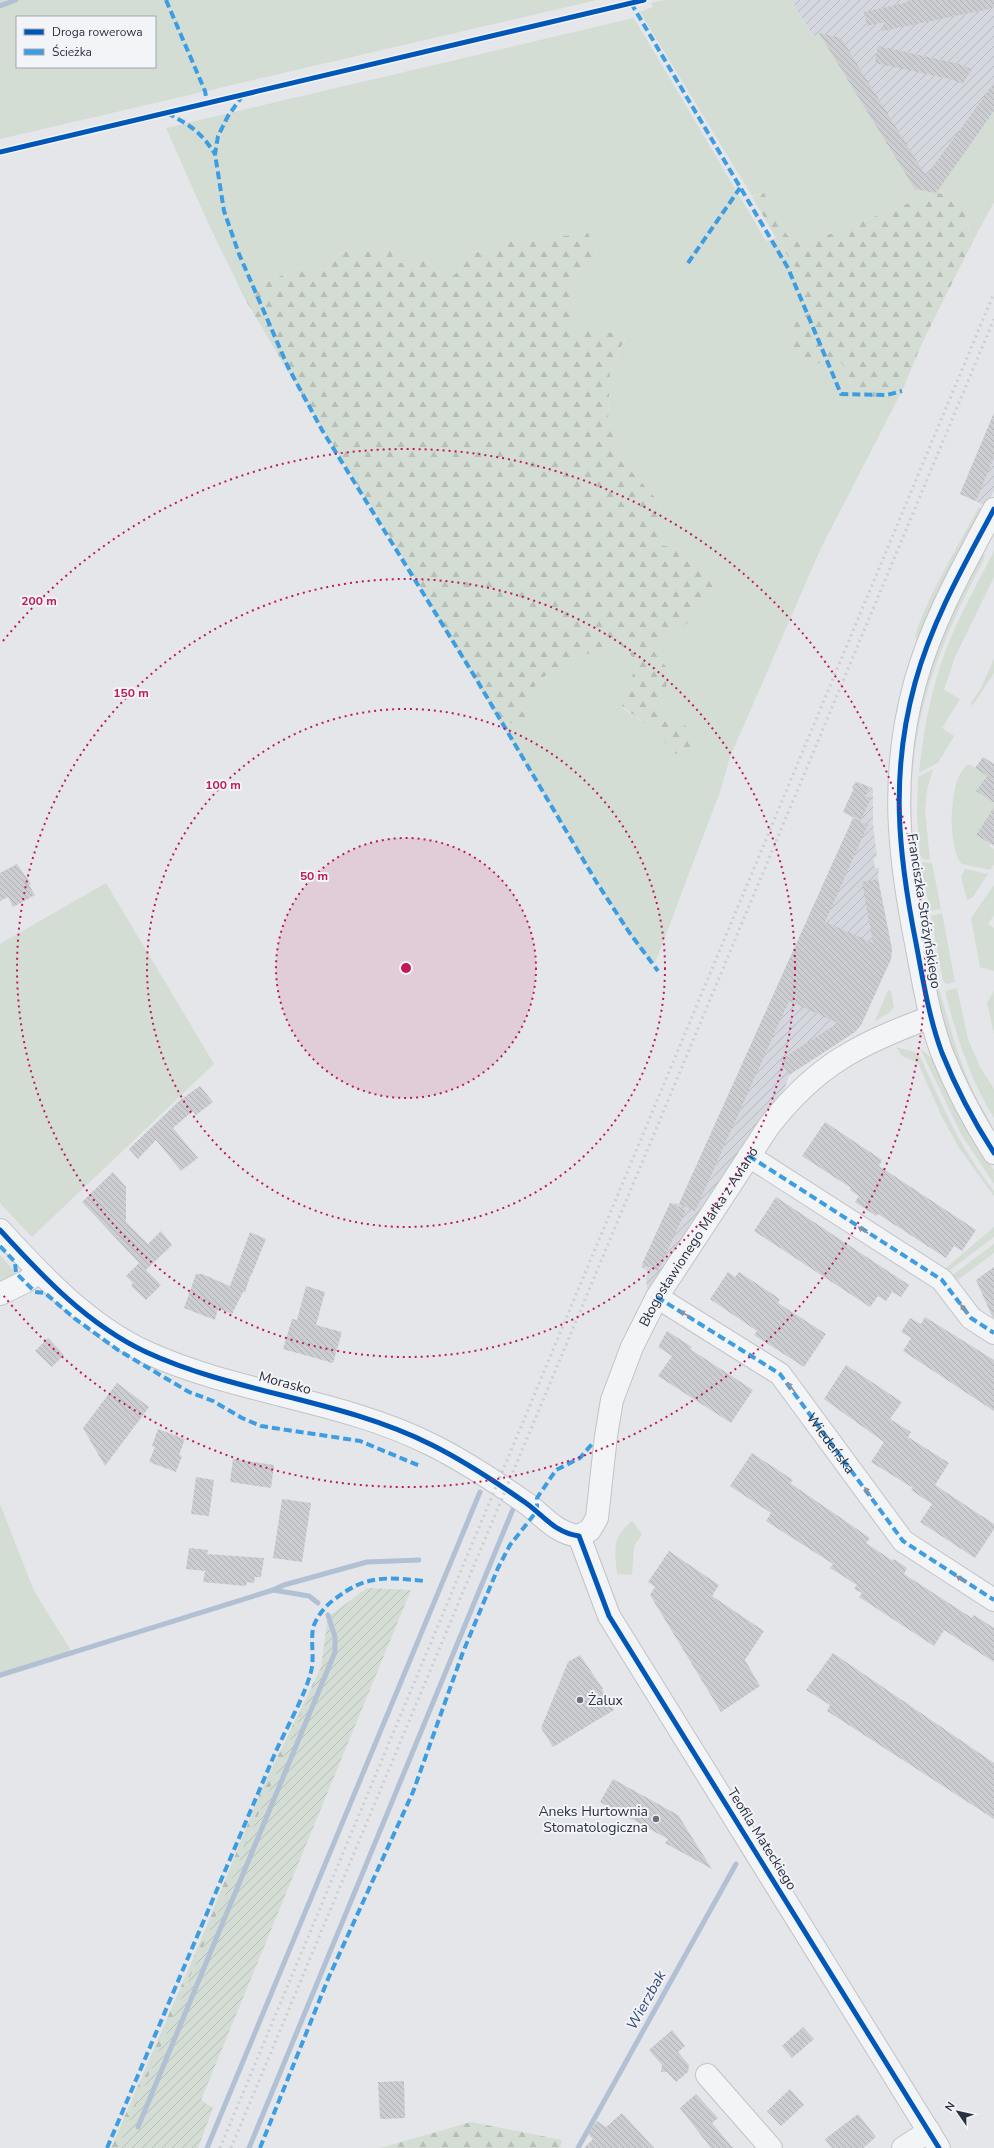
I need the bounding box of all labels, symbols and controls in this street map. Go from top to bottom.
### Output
legend [16,16,156,68]
text: Droga rowerowa [52,24,143,40]
text: Ścieżka [52,44,92,60]
text: 200 m [21,593,57,609]
text: 150 m [113,685,149,701]
text: 100 m [205,777,241,793]
street label: Franciszka Stróżyńskiego [902,832,946,990]
text: 50 m [300,868,328,884]
centre of rings [399,961,413,975]
street label: Błogosławionego Marka z Aviano [634,1143,762,1330]
one-way arrow [857,1226,869,1233]
one-way arrow [960,1304,968,1314]
one-way arrow [679,1310,690,1318]
street label: Morasko [257,1367,313,1399]
one-way arrow [786,1382,795,1393]
street label: Wiedeńska [802,1409,860,1477]
one-way arrow [863,1487,872,1498]
one-way arrow [956,1575,966,1583]
place label: Żalux [588,1691,624,1710]
marker: Żalux [575,1695,585,1705]
street label: Teofila Mateckiego [723,1784,801,1894]
place label: Aneks Hurtownia Stomatologiczna [538,1802,648,1837]
marker: Aneks Hurtownia Stomatologiczna [651,1814,661,1824]
water label: Wierzbak [622,1967,671,2033]
north arrow [938,2092,978,2132]
text: N [942,2099,959,2114]

